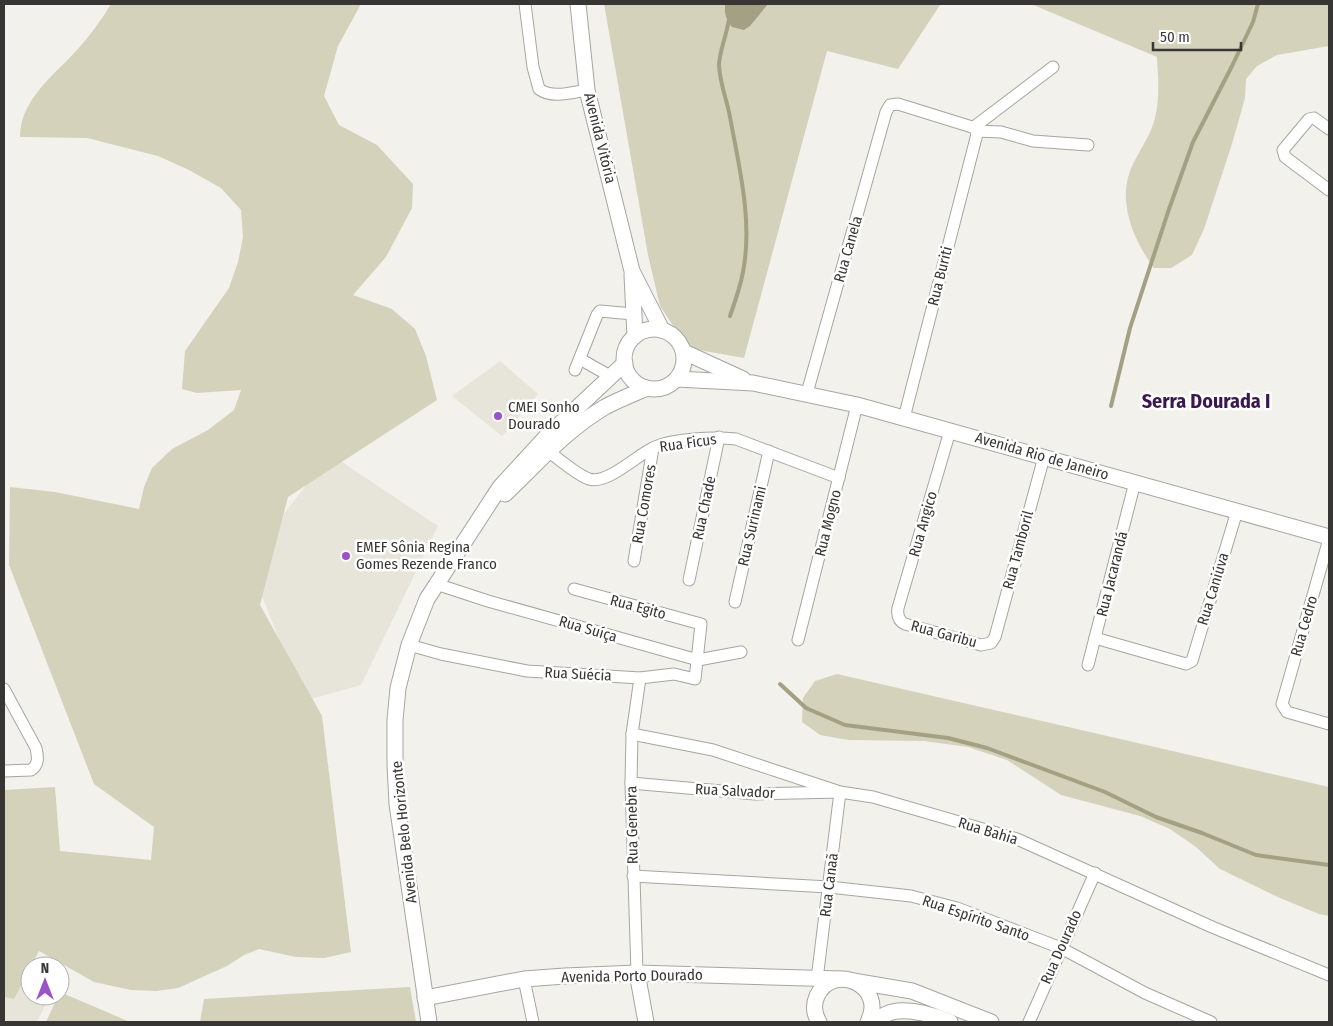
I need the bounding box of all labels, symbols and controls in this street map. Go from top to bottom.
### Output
scale bar [1153,20,1240,52]
text: 50 m [1160,28,1190,46]
street label: Avenida Vitória [580,91,620,185]
street label: Rua Canela [830,214,866,284]
street label: Rua Buriti [924,244,956,308]
district label: Serra Dourada I [1142,389,1270,413]
place label: CMEI Sonho Dourado [508,398,580,433]
marker: CMEI Sonho Dourado [492,410,504,422]
street label: Avenida Rio de Janeiro [973,428,1111,484]
street label: Rua Ficus [658,430,718,456]
street label: Rua Comores [628,463,660,545]
street label: Rua Chade [688,474,720,542]
street label: Rua Surinami [734,484,770,568]
street label: Rua Mogno [811,488,845,558]
street label: Rua Angico [905,489,941,559]
street label: Rua Tamboril [999,509,1037,591]
street label: Rua Jacarandá [1093,529,1131,619]
place label: EMEF Sônia Regina Gomes Rezende Franco [356,538,497,573]
marker: EMEF Sônia Regina Gomes Rezende Franco [340,550,352,562]
street label: Rua Caniúva [1193,550,1233,628]
street label: Rua Egito [608,591,668,623]
street label: Rua Cedro [1287,593,1321,658]
street label: Rua Suíça [557,612,619,646]
street label: Rua Garibu [909,617,979,651]
street label: Rua Suécia [544,663,612,685]
street label: Avenida Belo Horizonte [388,760,420,904]
street label: Rua Salvador [694,780,776,802]
street label: Rua Genebra [622,786,642,864]
street label: Rua Bahia [956,813,1020,849]
street label: Rua Canaã [816,852,842,918]
street label: Rua Espírito Santo [920,891,1032,945]
street label: Rua Dourado [1037,907,1085,987]
north arrow [20,956,70,1006]
text: N [41,960,49,977]
street label: Avenida Porto Dourado [561,966,703,986]

